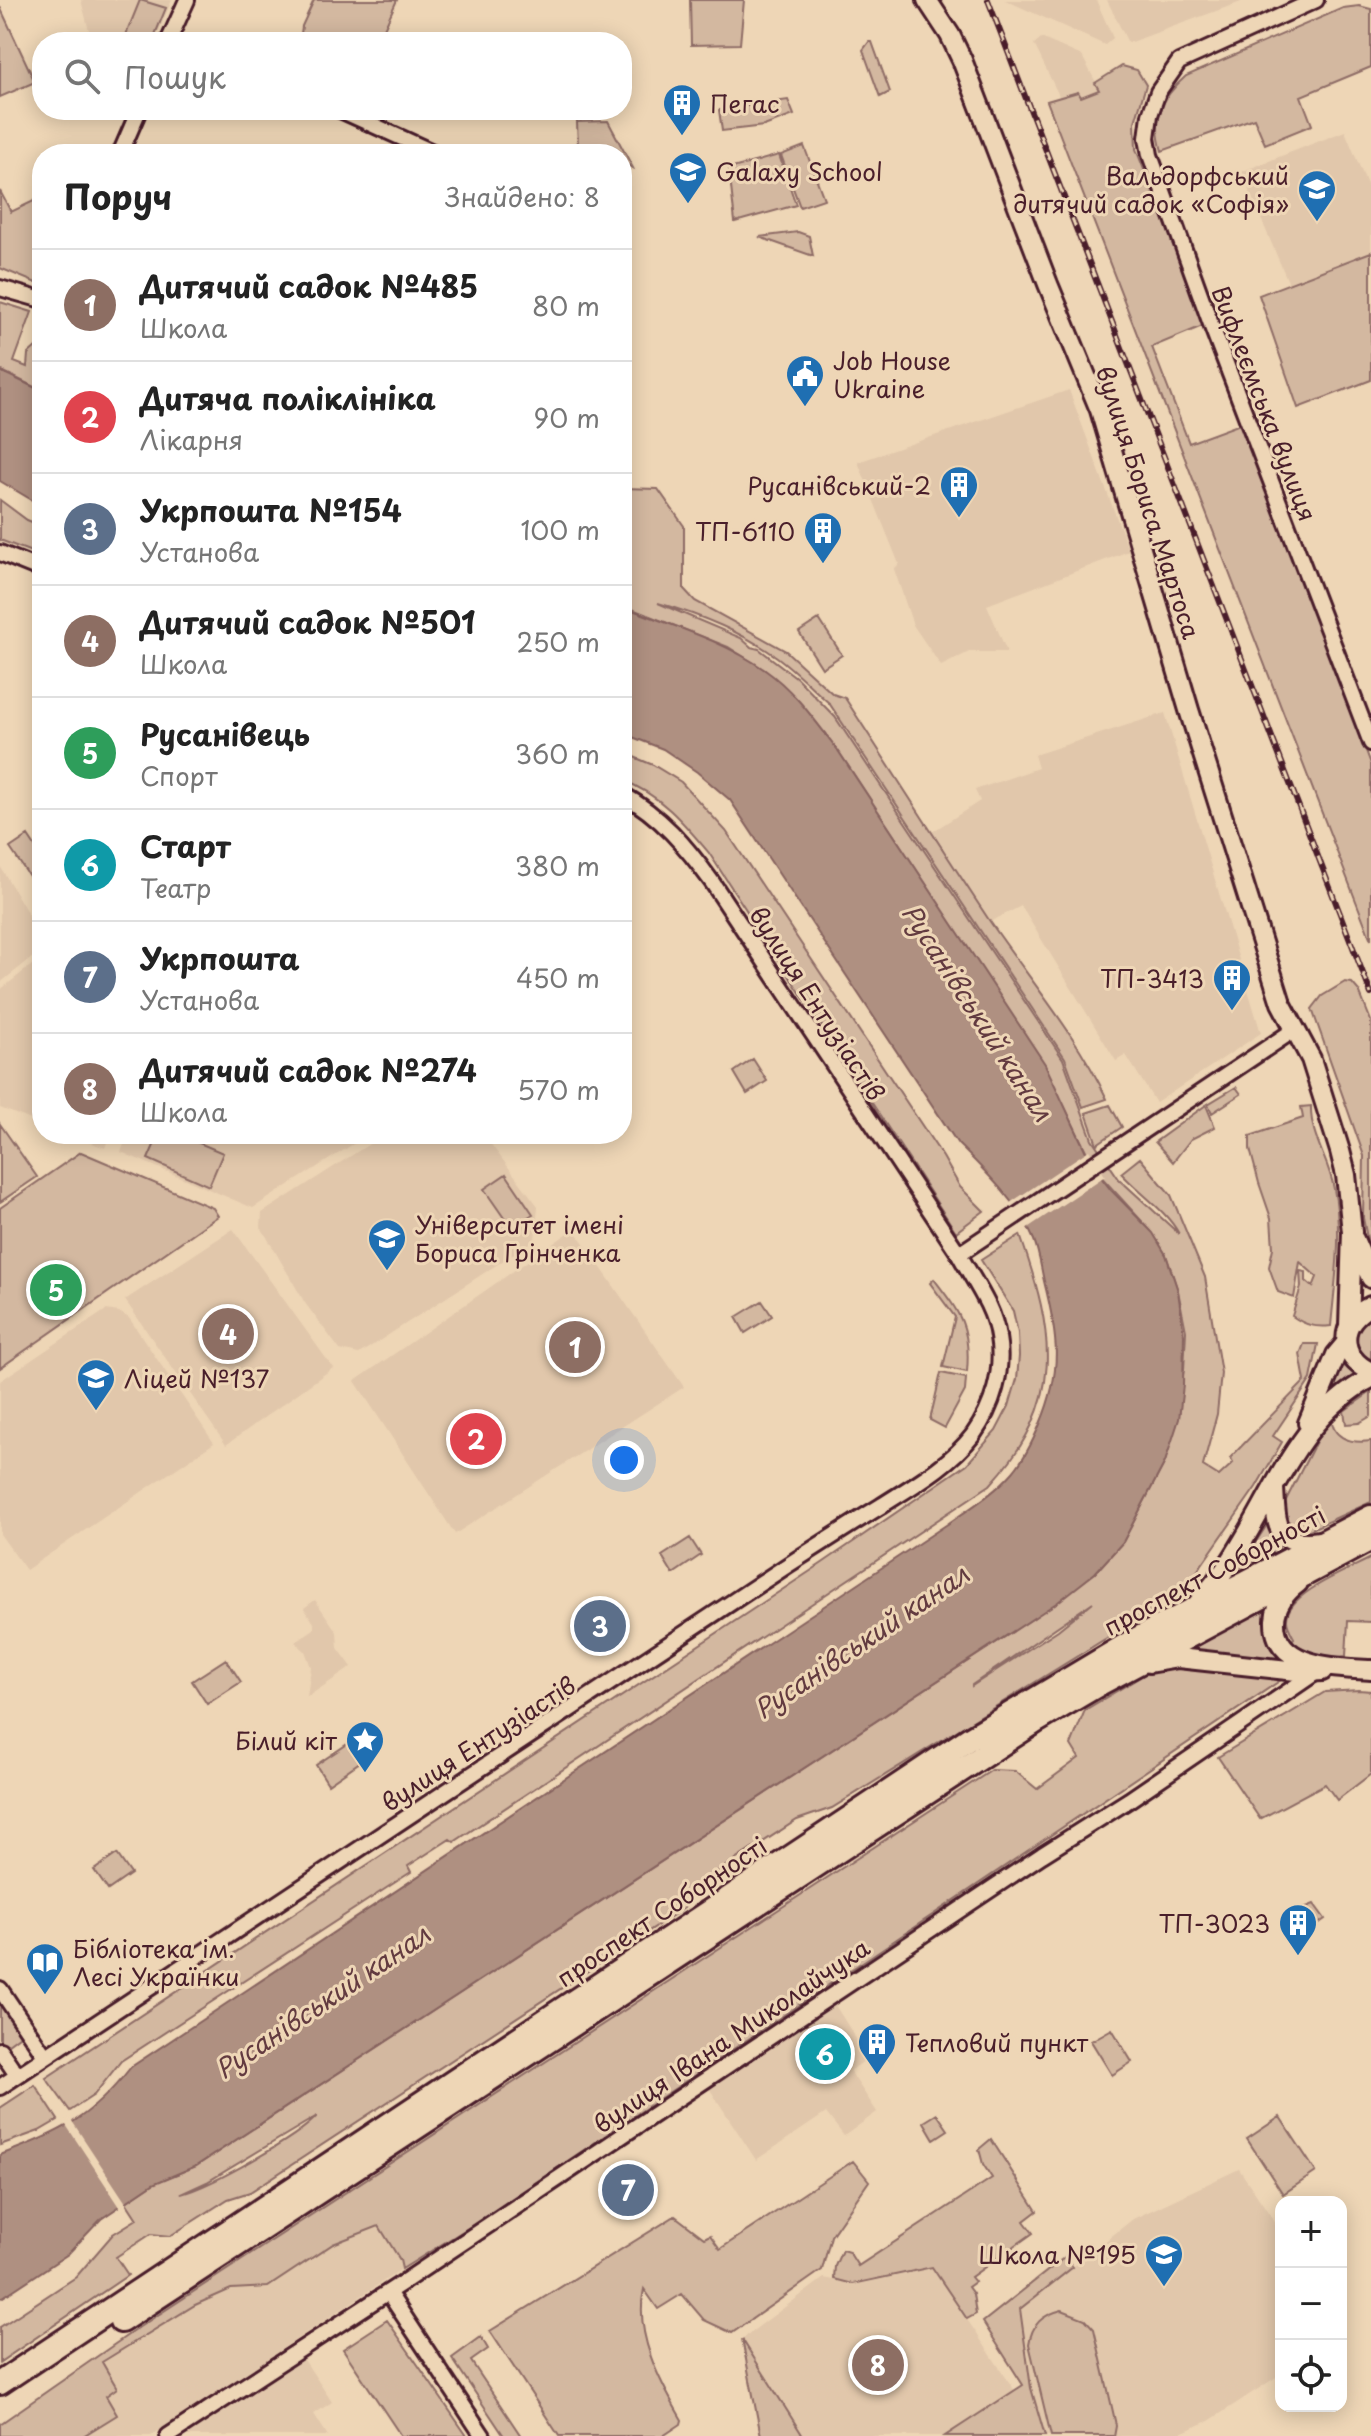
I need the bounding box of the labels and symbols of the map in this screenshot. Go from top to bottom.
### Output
building icon: Пегас [661,82,703,137]
place label: Пегас [710,85,780,121]
school or university icon: Galaxy School [667,150,709,205]
place label: Galaxy School [716,153,883,189]
place label: Вальдорфський дитячий садок «Софія» [1014,157,1289,221]
school or university icon: Вальдорфський дитячий садок «Софія» [1296,168,1338,223]
street label: Вифлеємська вулиця [1203,280,1327,526]
place label: Job House Ukraine [833,342,951,406]
public building icon: Job House Ukraine [784,353,826,408]
street label: вулиця Бориса Мартоса [1088,361,1210,643]
building icon: Русанівський-2 [938,464,980,519]
place label: Русанівський-2 [747,467,931,503]
building icon: ТП-6110 [802,510,844,565]
place label: ТП-6110 [695,513,795,549]
water label: Русанівський канал [893,896,1063,1128]
street label: вулиця Ентузіастів [742,899,894,1107]
building icon: ТП-3413 [1211,957,1253,1012]
place label: ТП-3413 [1100,960,1204,996]
place label: Університет імені Бориса Грінченка [415,1206,624,1270]
school or university icon: Університет імені Бориса Грінченка [366,1217,408,1272]
pin: 5 [30,1260,82,1320]
pin: 4 [202,1304,254,1364]
pin: 1 [549,1317,601,1377]
school or university icon: Ліцей №137 [75,1357,117,1412]
place label: Ліцей №137 [124,1360,269,1396]
pin: 2 [450,1409,502,1469]
your location [604,1440,644,1480]
street label: проспект Соборності [1096,1496,1332,1644]
water label: Русанівський канал [746,1554,976,1728]
pin: 3 [574,1596,626,1656]
street label: вулиця Ентузіастів [374,1667,582,1819]
place icon: Білий кіт [344,1719,386,1774]
place label: Білий кіт [235,1722,337,1758]
street label: проспект Соборності [549,1827,773,1995]
building icon: ТП-3023 [1277,1902,1319,1957]
place label: ТП-3023 [1158,1905,1270,1941]
water label: Русанівський канал [207,1914,437,2088]
street label: вулиця Івана Миколайчука [586,1929,876,2141]
place label: Бібліотека ім. Лесі Українки [73,1930,239,1994]
library icon: Бібліотека ім. Лесі Українки [24,1941,66,1996]
building icon: Тепловий пункт [856,2021,898,2076]
pin: 6 [799,2024,851,2084]
place label: Тепловий пункт [905,2024,1088,2060]
pin: 7 [602,2160,654,2220]
school or university icon: Школа №195 [1143,2233,1185,2288]
place label: Школа №195 [979,2236,1136,2272]
pin: 8 [852,2335,904,2395]

